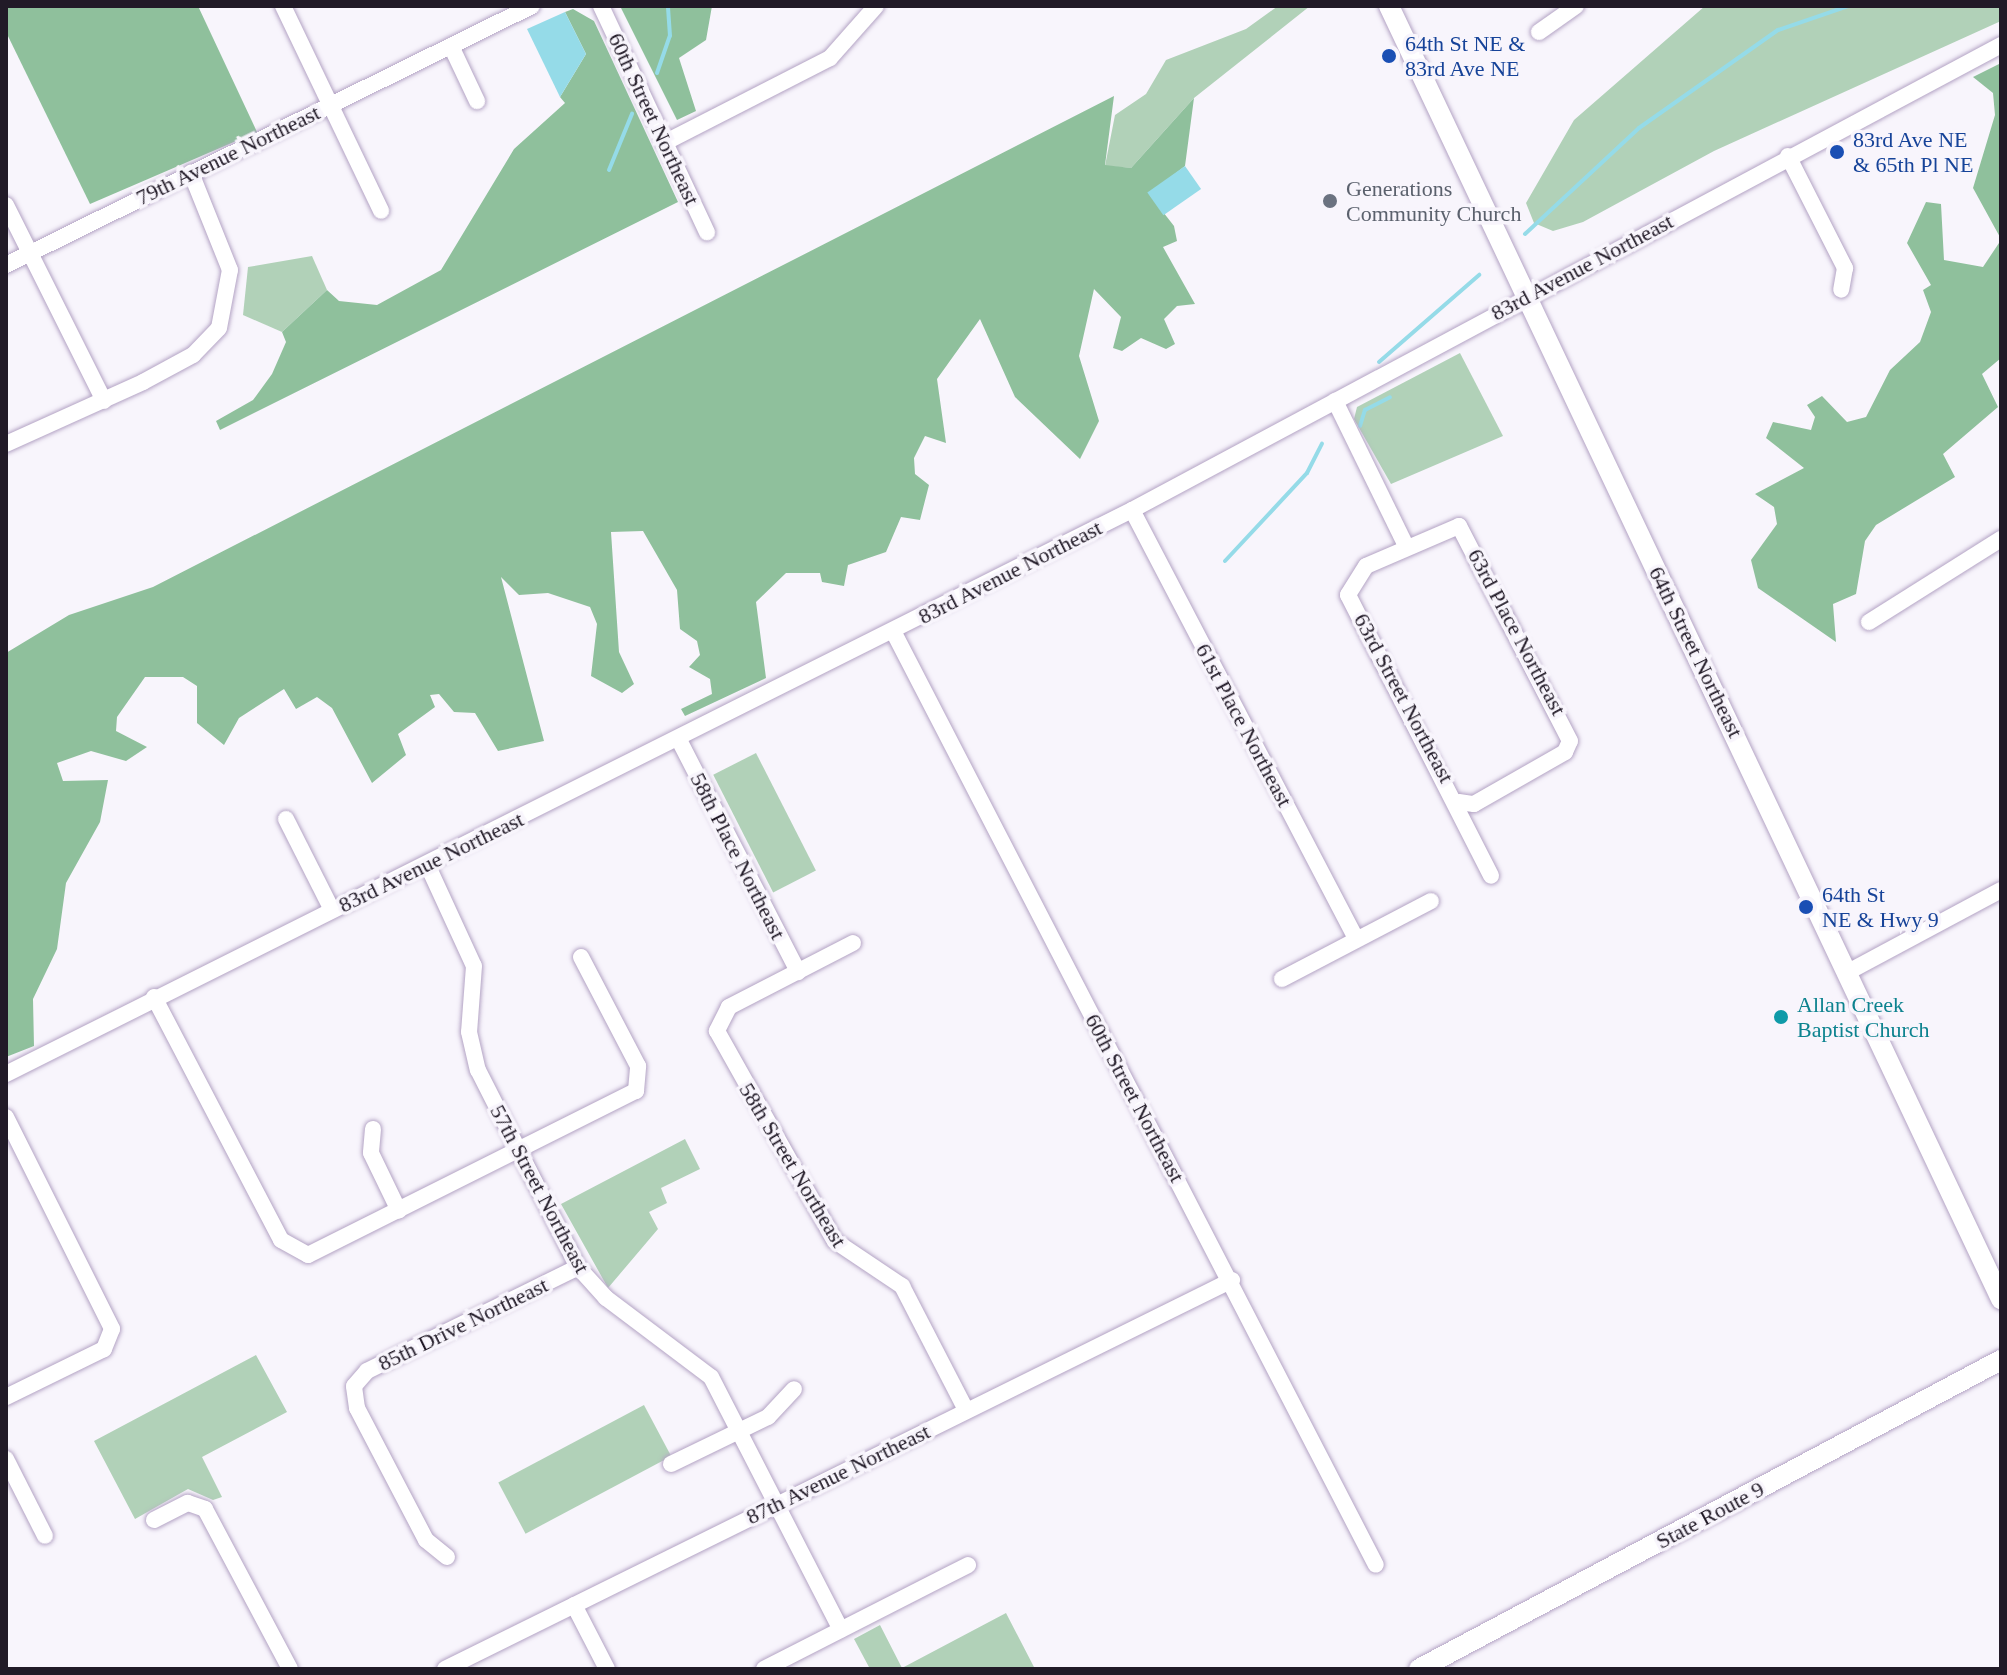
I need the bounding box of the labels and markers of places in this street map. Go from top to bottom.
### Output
place label: 64th St NE & 83rd Ave NE [1405,30,1525,82]
marker: 64th St NE & 83rd Ave NE [1380,47,1398,65]
place label: 83rd Ave NE & 65th Pl NE [1853,126,1973,178]
marker: 83rd Ave NE & 65th Pl NE [1828,143,1846,161]
place label: Generations Community Church [1346,175,1521,226]
marker: Generations Community Church [1321,192,1339,210]
place label: 64th St NE & Hwy 9 [1822,881,1939,932]
marker: 64th St NE & Hwy 9 [1797,898,1815,916]
place label: Allan Creek Baptist Church [1797,991,1930,1042]
marker: Allan Creek Baptist Church [1772,1008,1790,1026]

